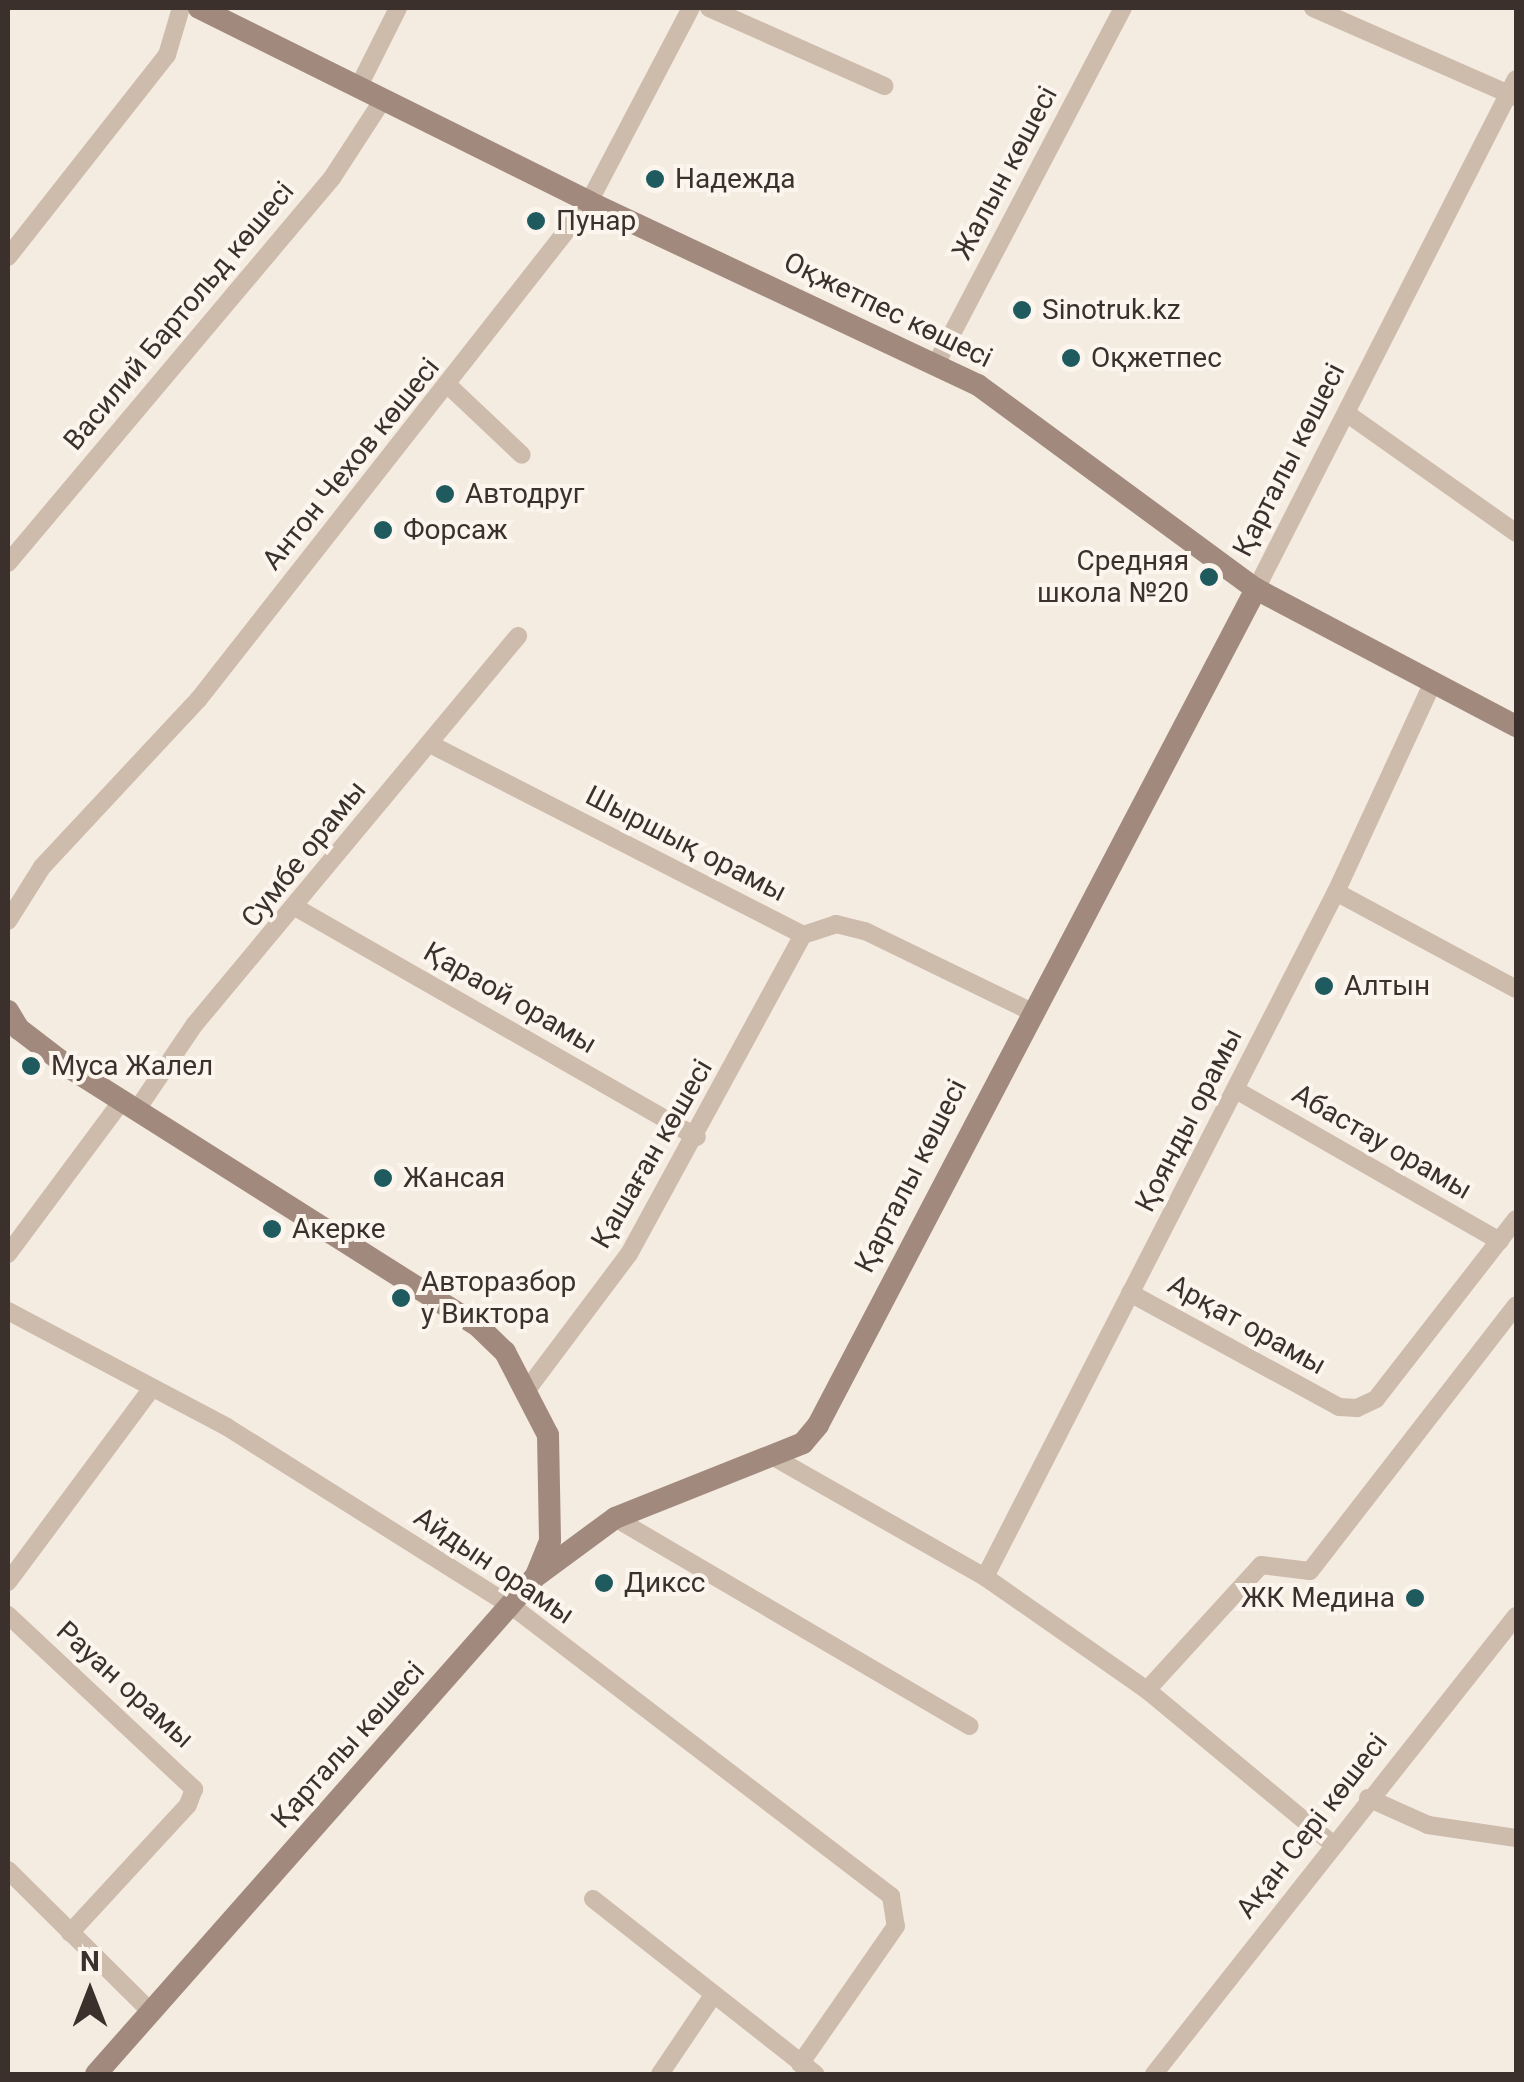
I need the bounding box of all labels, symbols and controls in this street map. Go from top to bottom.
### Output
street label: Жалын көшесі [945,81,1065,265]
place label: Надежда [675,162,796,196]
marker: Надежда [644,168,666,190]
street label: Василий Бартольд көшесі [57,175,301,457]
place label: Пунар [556,204,636,238]
marker: Пунар [525,210,547,232]
street label: Оқжетпес көшесі [778,245,998,375]
place label: Sinotruk.kz [1042,293,1181,327]
marker: Sinotruk.kz [1011,299,1033,321]
place label: Оқжетпес [1091,341,1222,375]
marker: Оқжетпес [1060,347,1082,369]
street label: Антон Чехов көшесі [255,351,447,577]
street label: Қарталы көшесі [1226,358,1352,562]
place label: Автодруг [465,477,584,511]
marker: Автодруг [434,483,456,505]
place label: Форсаж [403,513,508,547]
marker: Форсаж [372,519,394,541]
place label: Средняя школа №20 [1037,544,1189,610]
marker: Средняя школа №20 [1198,566,1220,588]
street label: Сумбе орамы [235,774,373,934]
street label: Шыршық орамы [580,779,792,909]
street label: Қараой орамы [417,935,603,1061]
place label: Алтын [1344,969,1430,1003]
marker: Алтын [1313,975,1335,997]
street label: Қоянды орамы [1128,1023,1250,1217]
place label: Муса Жалел [51,1049,213,1083]
street label: Қашаған көшесі [584,1054,720,1254]
marker: Муса Жалел [20,1055,42,1077]
street label: Қарталы көшесі [848,1074,974,1278]
street label: Абастау орамы [1286,1077,1478,1207]
place label: Жансая [403,1161,505,1195]
marker: Жансая [372,1167,394,1189]
place label: Акерке [292,1212,386,1246]
marker: Акерке [261,1218,283,1240]
place label: Авторазбор у Виктора [421,1265,576,1331]
street label: Арқат орамы [1162,1268,1332,1382]
marker: Авторазбор у Виктора [390,1287,412,1309]
street label: Айдын орамы [408,1500,580,1632]
place label: Диксс [624,1566,705,1600]
marker: Диксс [593,1572,615,1594]
place label: ЖК Медина [1241,1581,1395,1615]
marker: ЖК Медина [1404,1587,1426,1609]
street label: Рауан орамы [49,1615,201,1755]
street label: Қарталы көшесі [264,1655,432,1835]
street label: Ақан Сері көшесі [1229,1727,1395,1925]
north arrow [40,1942,140,2042]
text: N [80,1945,100,1978]

